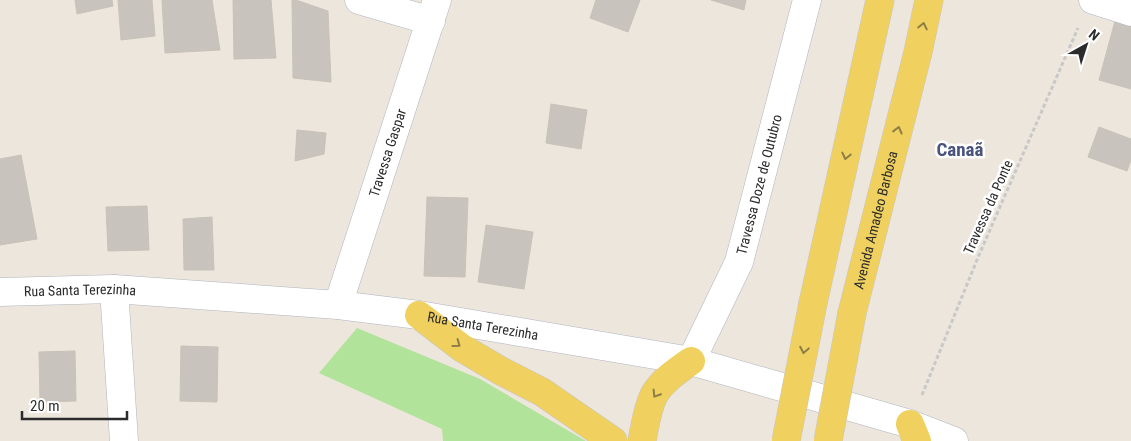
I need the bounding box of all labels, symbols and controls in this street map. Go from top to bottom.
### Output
north arrow [1061,20,1111,70]
one-way arrow [917,21,928,30]
text: N [1086,26,1103,44]
street label: Travessa Gaspar [366,107,409,199]
street label: Travessa Doze de Outubro [733,113,785,256]
one-way arrow [892,125,903,134]
district label: Canaã [936,138,984,161]
street label: Avenida Amadeo Barbosa [850,149,901,291]
one-way arrow [841,151,852,160]
street label: Travessa da Ponte [960,157,1016,257]
street label: Rua Santa Terezinha [24,281,137,299]
street label: Rua Santa Terezinha [426,309,540,343]
one-way arrow [452,338,461,347]
one-way arrow [799,346,809,355]
scale bar [22,388,128,420]
one-way arrow [653,389,663,398]
text: 20 m [30,397,60,415]

